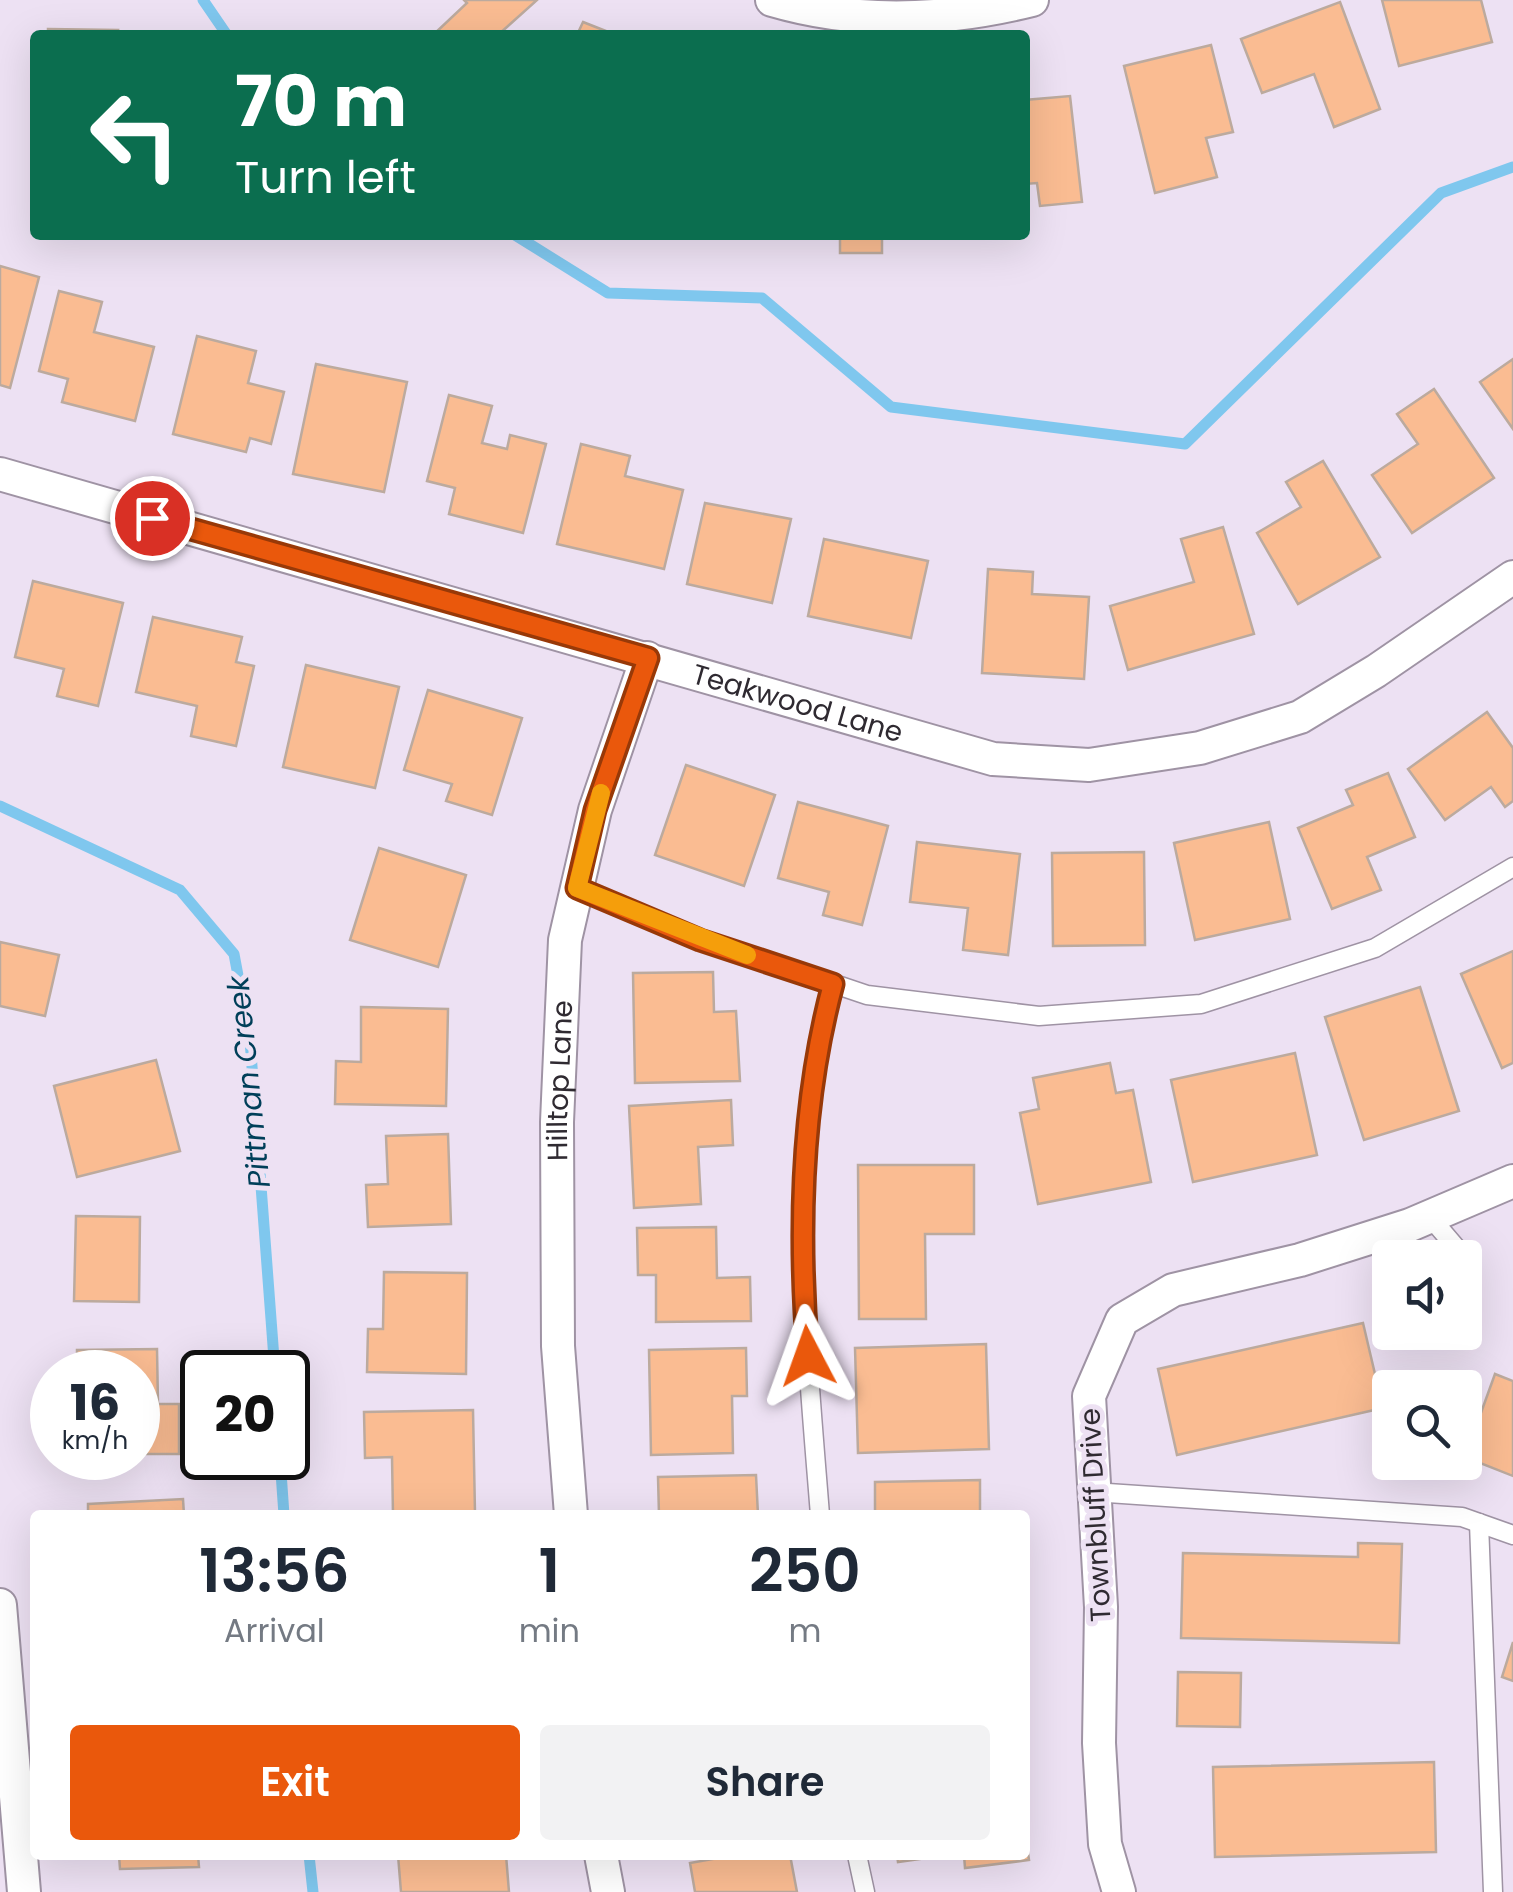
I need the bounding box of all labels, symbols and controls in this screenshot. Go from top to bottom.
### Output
text: 70 m [235,52,407,151]
icon: left [70,70,200,200]
text: Turn left [235,146,416,209]
pin [110,476,195,561]
icon: arrive [125,491,180,546]
street label: Teakwood Lane [688,655,908,752]
water label: Pittman Creek [216,972,281,1190]
street label: Hilltop Lane [538,999,582,1161]
map controls [1372,1240,1482,1480]
button: sound [1372,1240,1482,1350]
position arrow [756,1304,860,1408]
speed limit sign: 20 [180,1350,310,1480]
text: 16 [70,1367,120,1438]
button: search [1372,1370,1482,1480]
street label: Townbluff Drive [1070,1407,1121,1623]
text: km/h [62,1423,128,1458]
text: 13:56 [199,1529,350,1613]
text: 1 [538,1529,560,1613]
text: 250 [749,1529,861,1613]
text: Arrival [224,1608,325,1653]
text: min [519,1608,580,1653]
text: m [788,1608,821,1653]
button: Exit [70,1725,520,1840]
button: Share [540,1725,990,1840]

